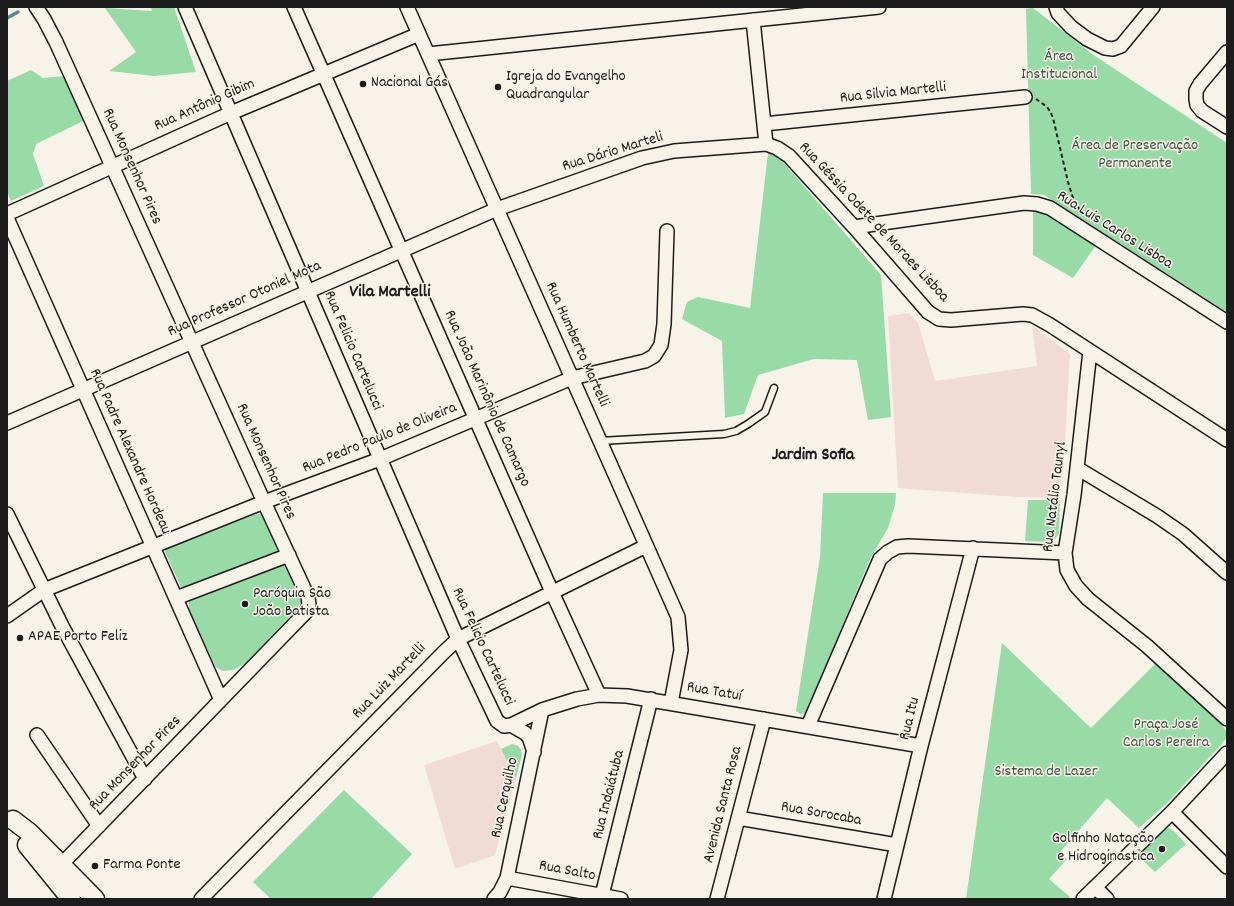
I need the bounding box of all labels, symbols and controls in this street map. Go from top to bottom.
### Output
park label: Área Institucional [1021,48,1097,86]
place label: Igreja do Evangelho Quadrangular [506,68,626,106]
place label: Nacional Gás [371,74,448,94]
street label: Rua Antônio Gibim [152,75,258,137]
marker: Nacional Gás [358,79,368,89]
street label: Rua Silvia Martelli [839,79,947,109]
marker: Igreja do Evangelho Quadrangular [493,82,503,92]
street label: Rua Monsenhor Pires [97,106,165,228]
street label: Rua Dário Marteli [560,129,666,177]
park label: Área de Preservação Permanente [1072,137,1198,175]
street label: Rua Géssia Odete de Moraes Lisboa [794,139,952,307]
street label: Rua Luis Carlos Lisboa [1052,188,1176,274]
street label: Rua Professor Otoniel Mota [165,257,325,343]
street label: Rua Humberto Martelli [540,280,612,410]
district label: Vila Martelli [350,283,430,305]
street label: Rua Felicio Cartelucci [318,288,386,414]
street label: Rua João Marinônio de Camargo [438,308,534,490]
street label: Rua Padre Alexandre Hordeau [84,366,174,538]
street label: Rua Pedro Paulo de Oliveira [300,399,460,479]
street label: Rua Monsenhor Pires [231,401,299,523]
street label: Rua Natálio Taunyl [1040,441,1072,553]
district label: Jardim Sofia [772,446,854,468]
place label: Paróquia São João Batista [253,585,331,623]
street label: Rua Felicio Cartelucci [446,585,518,709]
marker: Paróquia São João Batista [240,599,250,609]
place label: APAE Porto Feliz [28,628,128,648]
marker: APAE Porto Feliz [15,633,25,643]
street label: Rua Luiz Martelli [349,640,431,724]
street label: Rua Tatuí [685,679,743,707]
street label: Rua Itu [896,696,926,742]
street label: Rua Monsenhor Pires [86,712,186,816]
park label: Praça José Carlos Pereira [1123,716,1209,754]
street label: Avenida Santa Rosa [700,745,748,865]
street label: Rua Indaiátuba [590,748,630,842]
street label: Rua Cerquilho [488,756,524,840]
park label: Sistema de Lazer [994,763,1098,783]
street label: Rua Sorocaba [779,798,863,832]
place label: Golfinho Natação e Hidroginastica [1052,830,1154,868]
marker: Golfinho Natação e Hidroginastica [1157,844,1167,854]
place label: Farma Ponte [103,856,180,876]
street label: Rua Salto [537,857,597,887]
marker: Farma Ponte [90,861,100,871]

